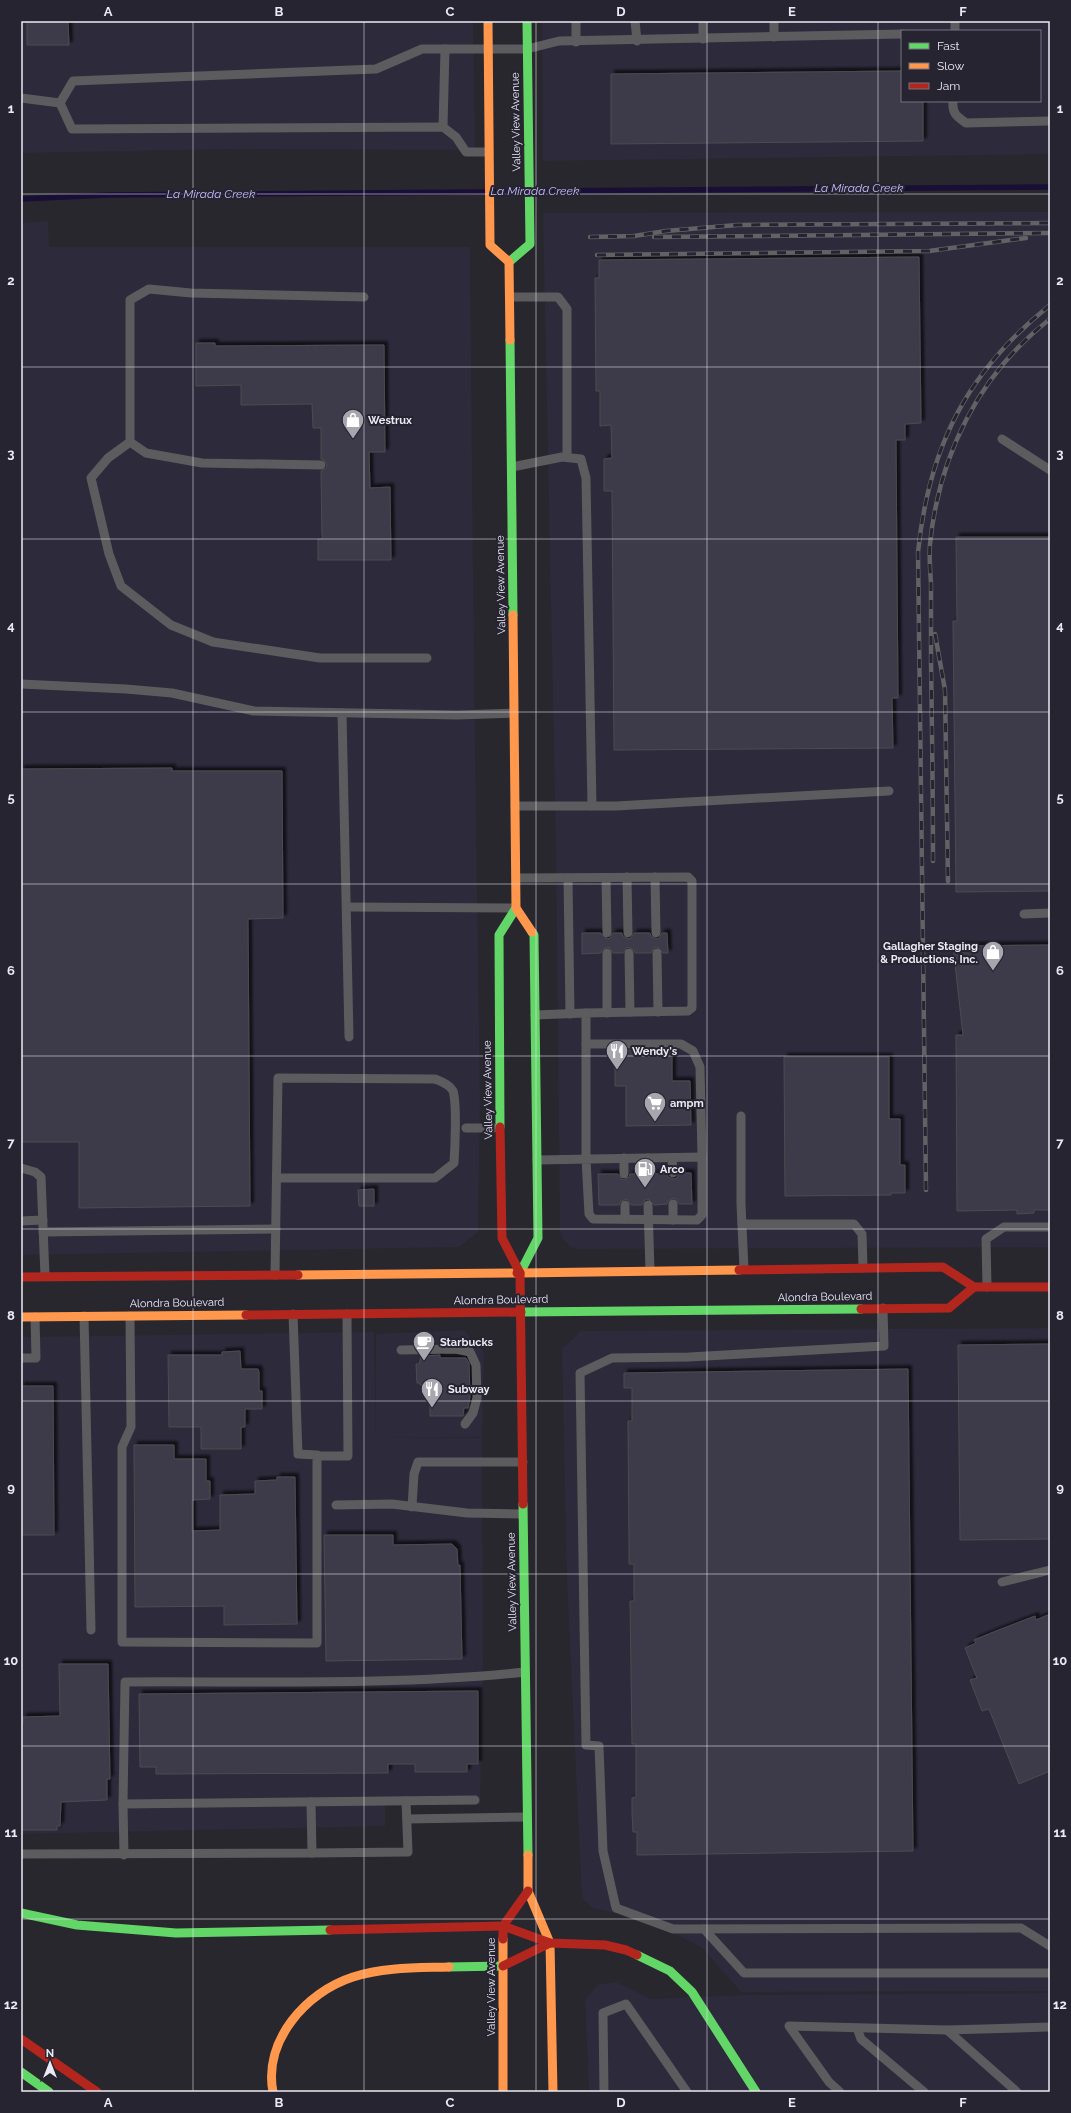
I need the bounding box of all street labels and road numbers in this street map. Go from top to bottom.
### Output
street label: Valley View Avenue [509,72,523,172]
street label: Valley View Avenue [494,535,508,635]
street label: Valley View Avenue [481,1040,495,1140]
street label: Alondra Boulevard [777,1290,873,1304]
street label: Alondra Boulevard [453,1293,549,1307]
street label: Alondra Boulevard [129,1296,225,1310]
street label: Valley View Avenue [505,1532,519,1632]
street label: Valley View Avenue [485,1937,498,2037]

